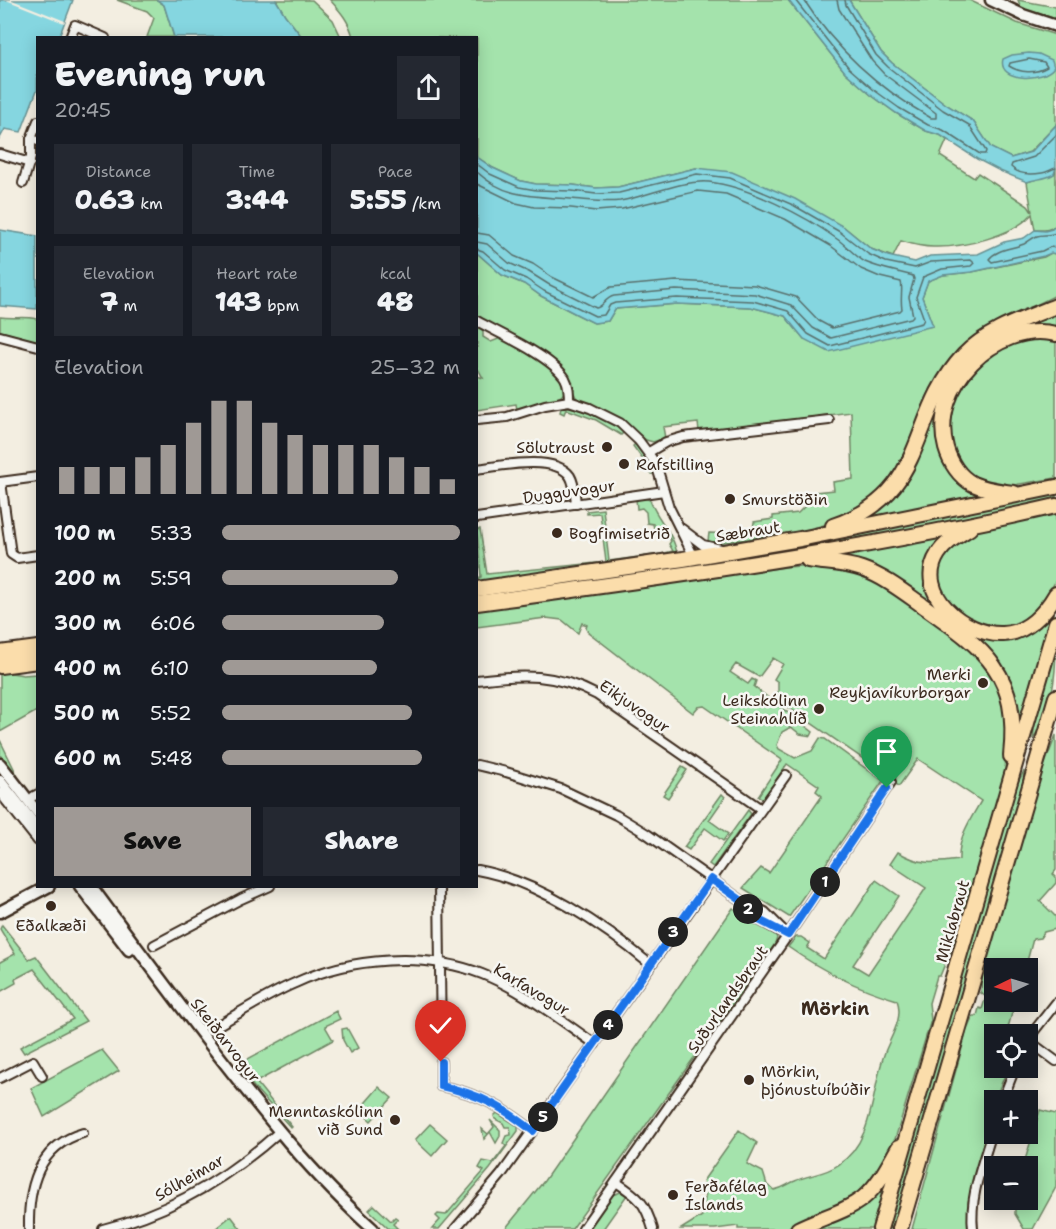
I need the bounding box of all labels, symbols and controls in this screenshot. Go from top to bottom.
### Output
text: Evening run [54,52,265,97]
button: share [397,56,460,119]
text: 20:45 [54,97,111,123]
text: Distance [86,161,151,182]
text: Time [239,161,275,182]
text: Pace [378,161,413,182]
text: 0.63 [75,182,135,217]
text: 3:44 [226,182,288,217]
text: 5:55 [350,182,407,217]
text: km [135,193,163,214]
text: /km [407,193,441,214]
text: Elevation [83,263,154,284]
text: Heart rate [216,263,298,284]
text: kcal [380,263,411,284]
text: 7 [100,284,118,319]
text: 143 [215,284,262,319]
text: 48 [377,284,414,319]
text: m [118,295,137,316]
text: bpm [262,295,299,316]
text: Elevation [54,354,144,380]
text: 25–32 m [369,354,460,380]
place label: Sölutraust [516,437,595,458]
marker: Sölutraust [600,440,614,454]
place label: Rafstilling [636,454,714,475]
marker: Rafstilling [617,457,631,471]
street label: Dugguvogur [522,475,617,508]
place label: Smurstöðin [742,489,828,510]
marker: Smurstöðin [723,492,737,506]
street label: Sæbraut [715,516,782,547]
text: 100 m [54,520,116,546]
text: 5:33 [150,520,193,546]
place label: Bogfimisetrið [569,523,670,544]
marker: Bogfimisetrið [550,526,564,540]
text: 200 m [54,565,121,591]
text: 5:59 [150,565,192,591]
text: 300 m [54,610,121,636]
text: 6:06 [150,610,196,636]
text: 400 m [54,655,121,681]
text: 6:10 [150,655,189,681]
place label: Merki Reykjavíkurborgar [829,664,971,703]
street label: Eikjuvogur [595,675,674,738]
marker: Merki Reykjavíkurborgar [976,676,990,690]
place label: Leikskólinn Steinahlíð [722,690,807,729]
text: 500 m [54,700,120,726]
text: 5:52 [150,700,192,726]
marker: Leikskólinn Steinahlíð [812,702,826,716]
pin [861,726,912,788]
icon: arrive [870,735,903,768]
text: 600 m [54,745,121,771]
text: 5:48 [150,745,193,771]
button: Save [54,807,251,876]
button: Share [263,807,460,876]
pin: 1 [810,867,840,897]
text: 1 [821,871,829,892]
street label: Miklabraut [931,877,974,965]
pin: 2 [733,894,763,924]
text: 2 [742,898,754,919]
marker: Eðalkæði [44,899,58,913]
place label: Eðalkæði [15,915,87,936]
pin: 3 [658,917,688,947]
text: 3 [667,921,679,942]
street label: Suðurlandsbraut [682,941,773,1057]
street label: Karfavogur [490,958,574,1020]
north arrow [984,958,1038,1012]
map controls [984,958,1038,1210]
street label: Skeiðarvogur [186,994,265,1087]
district label: Mörkin [801,997,869,1021]
pin [415,1000,466,1062]
icon: check [424,1009,457,1042]
pin: 4 [593,1010,623,1040]
text: 4 [602,1014,614,1035]
button: locate [984,1024,1038,1078]
place label: Mörkin, þjónustuíbúðir [761,1061,871,1100]
marker: Mörkin, þjónustuíbúðir [742,1073,756,1087]
button: + [984,1090,1038,1144]
place label: Menntaskólinn við Sund [269,1101,383,1140]
pin: 5 [528,1102,558,1132]
text: 5 [538,1106,548,1127]
marker: Menntaskólinn við Sund [388,1113,402,1127]
street label: Sólheimar [151,1149,228,1206]
button: − [984,1156,1038,1210]
place label: Ferðafélag Íslands [685,1176,767,1215]
marker: Ferðafélag Íslands [666,1188,680,1202]

